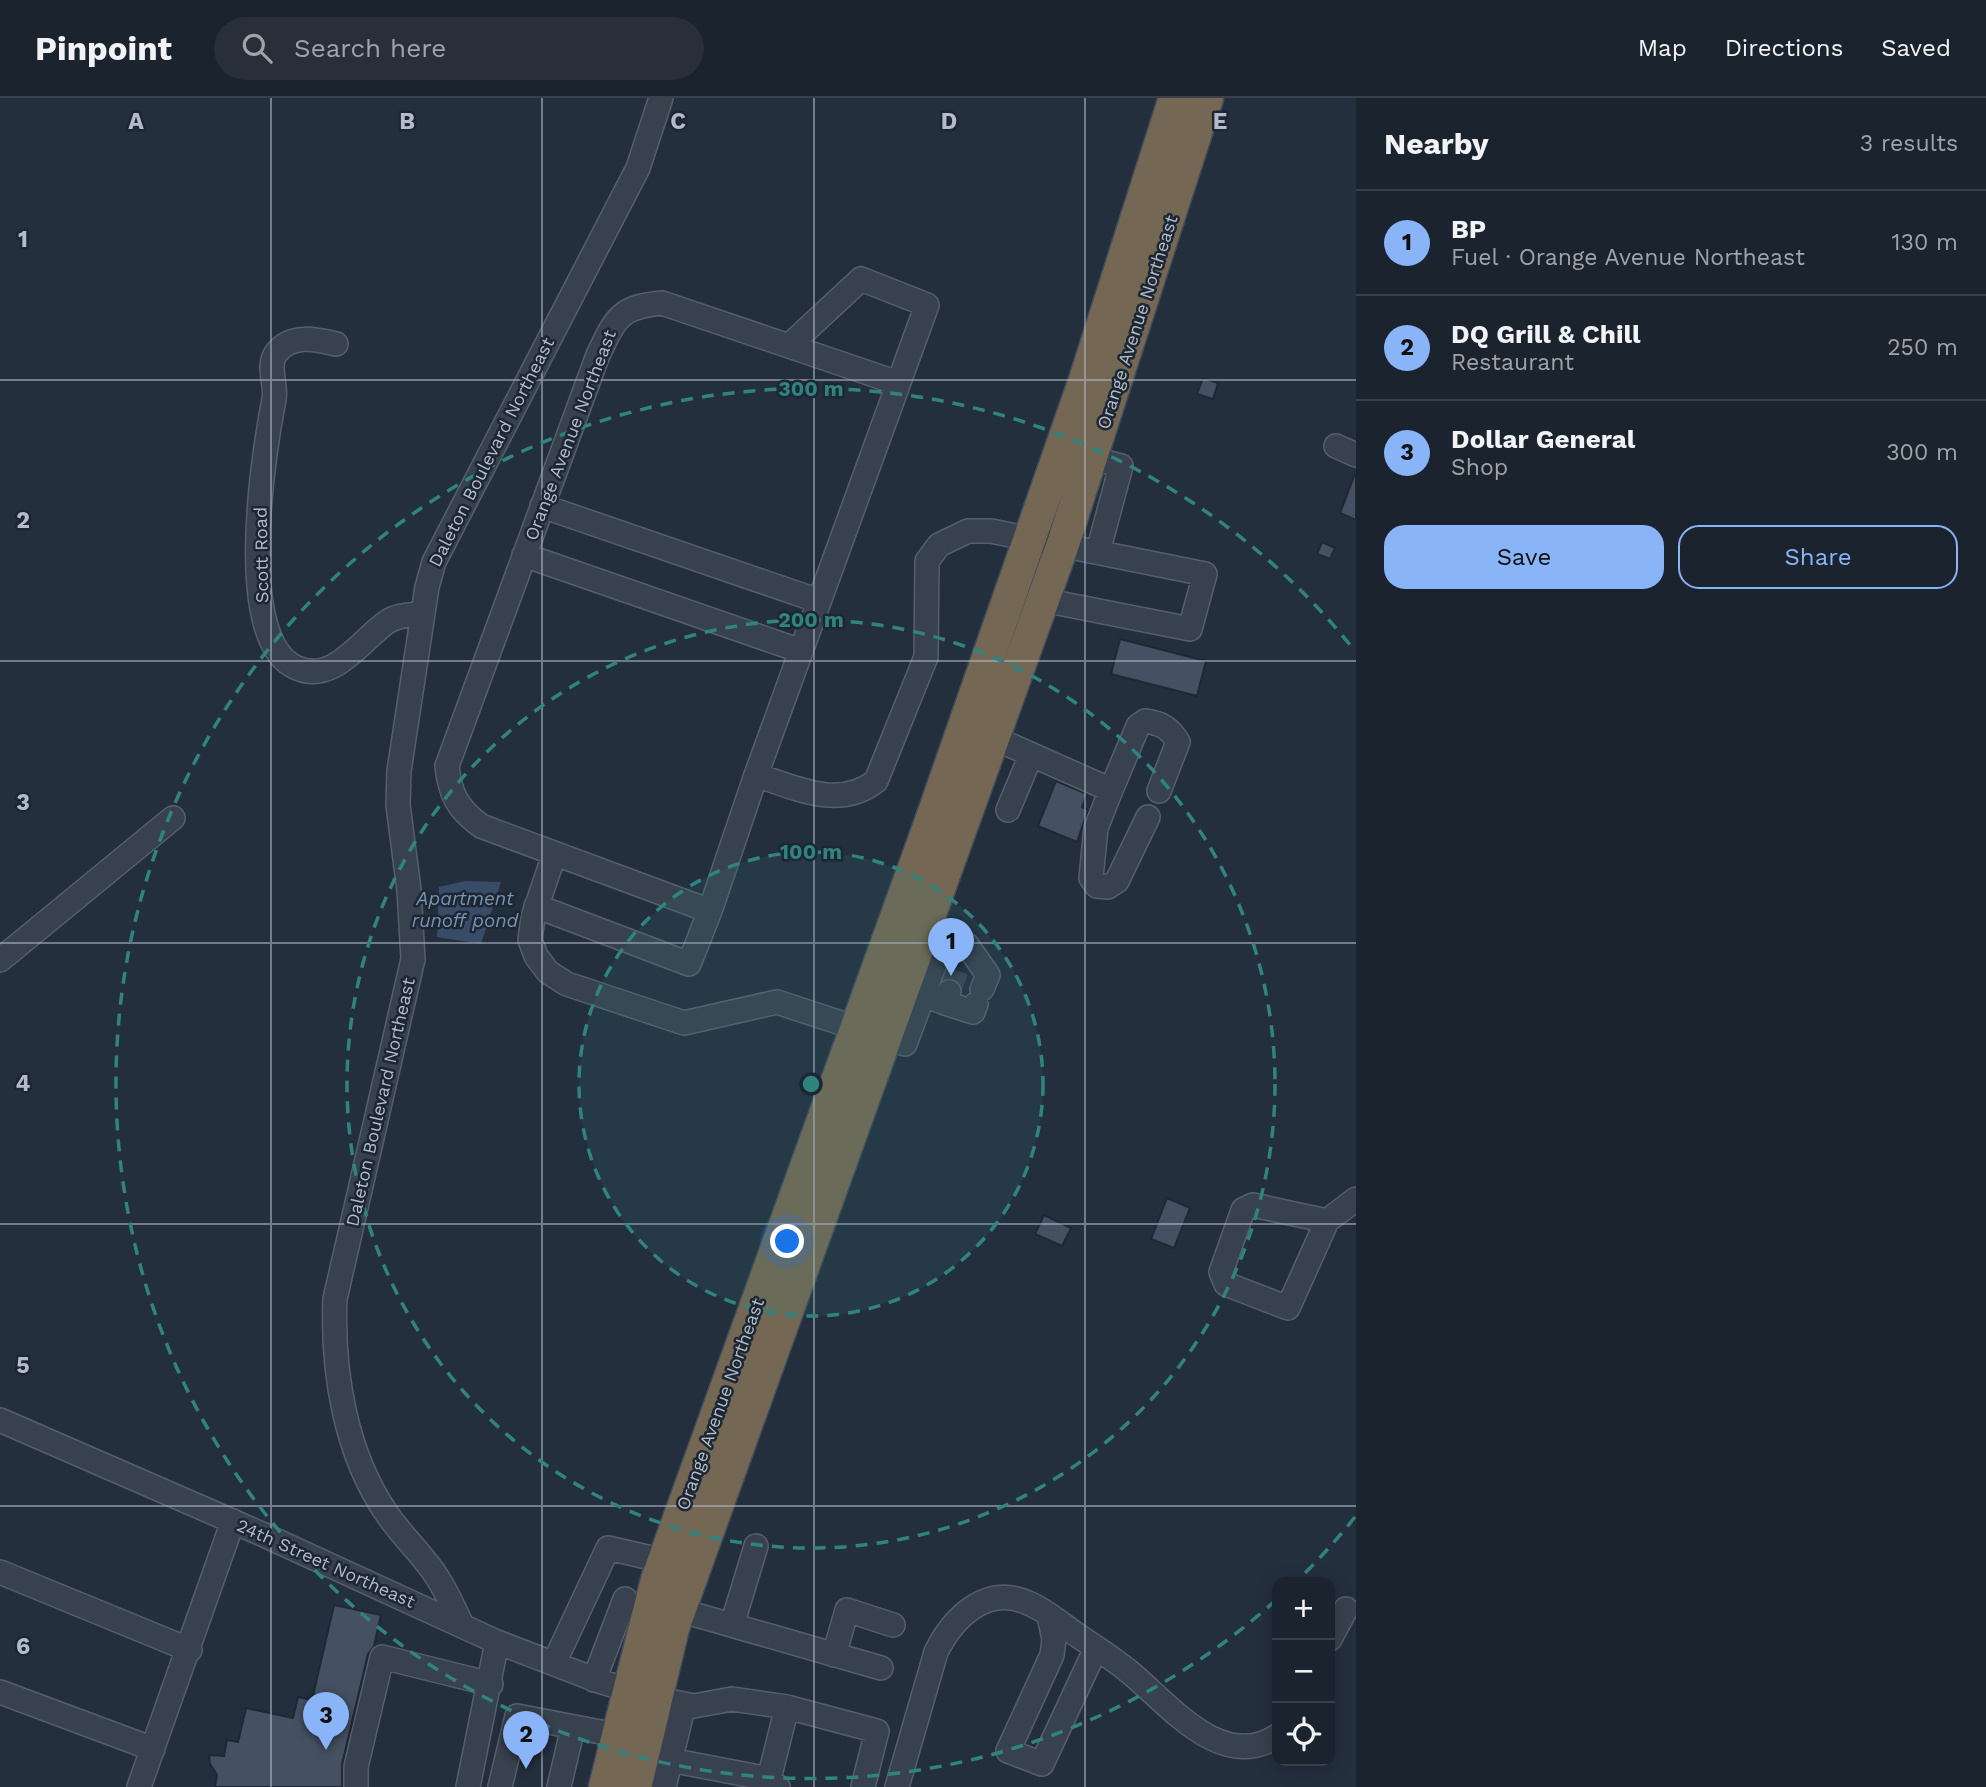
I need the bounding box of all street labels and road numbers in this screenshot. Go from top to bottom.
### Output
street label: Orange Avenue Northeast [1092,212,1182,432]
street label: Orange Avenue Northeast [520,326,620,543]
street label: Daleton Boulevard Northeast [424,333,558,570]
street label: Scott Road [250,507,272,603]
street label: Daleton Boulevard Northeast [341,975,419,1228]
street label: Orange Avenue Northeast [672,1295,768,1513]
street label: 24th Street Northeast [234,1514,419,1612]

